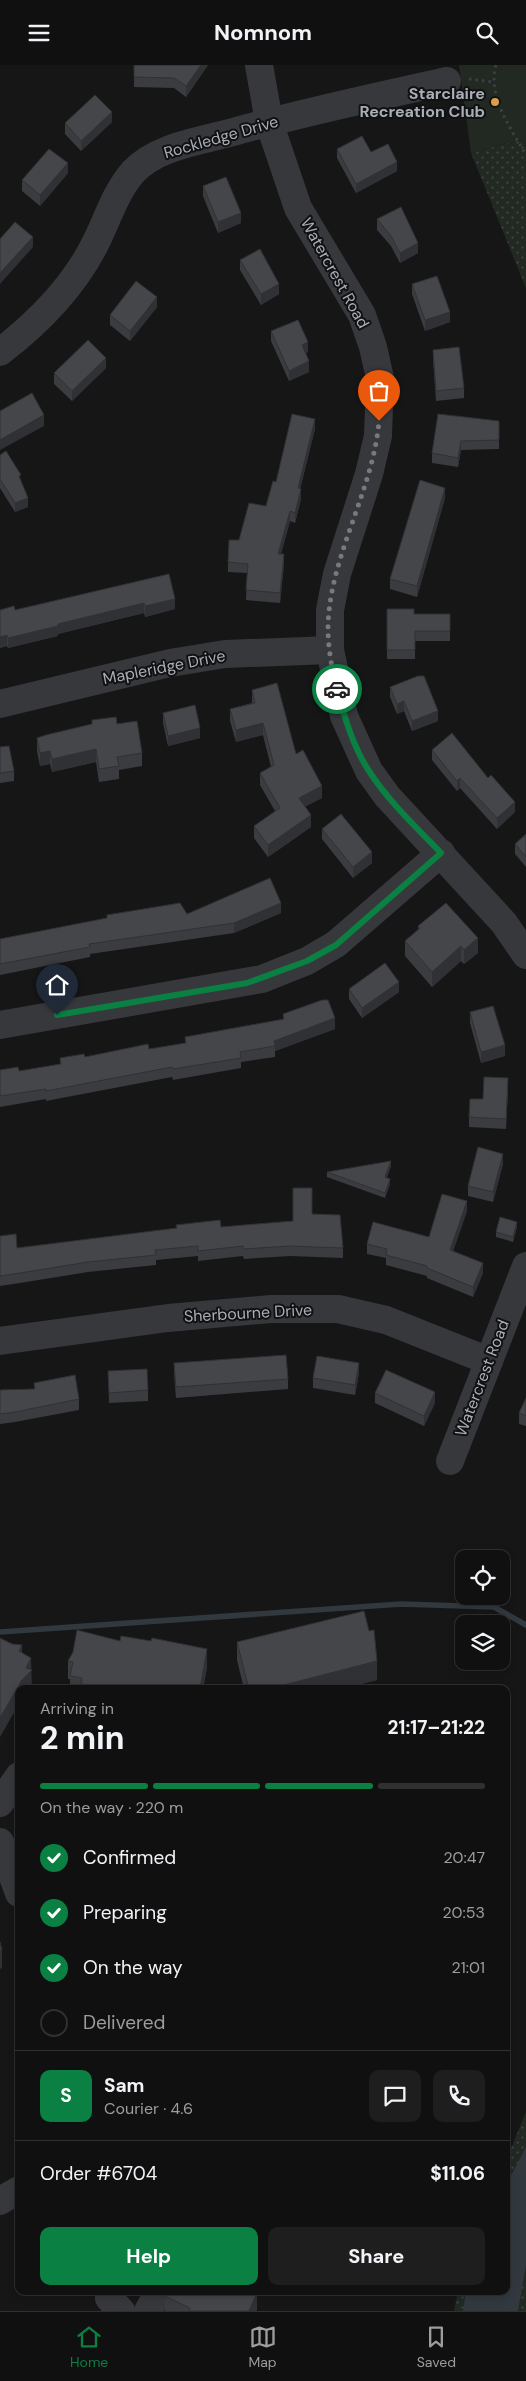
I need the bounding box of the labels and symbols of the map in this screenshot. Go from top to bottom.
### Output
place label: Starclaire Recreation Club [360,83,485,122]
marker: Starclaire Recreation Club [489,96,501,108]
street label: Rockledge Drive [161,111,281,163]
street label: Watercrest Road [296,214,374,332]
pin [358,370,400,421]
street label: Mapleridge Drive [101,645,227,689]
courier [312,664,362,714]
pin [36,964,78,1015]
street label: Sherbourne Drive [183,1299,313,1327]
street label: Watercrest Road [450,1317,514,1439]

